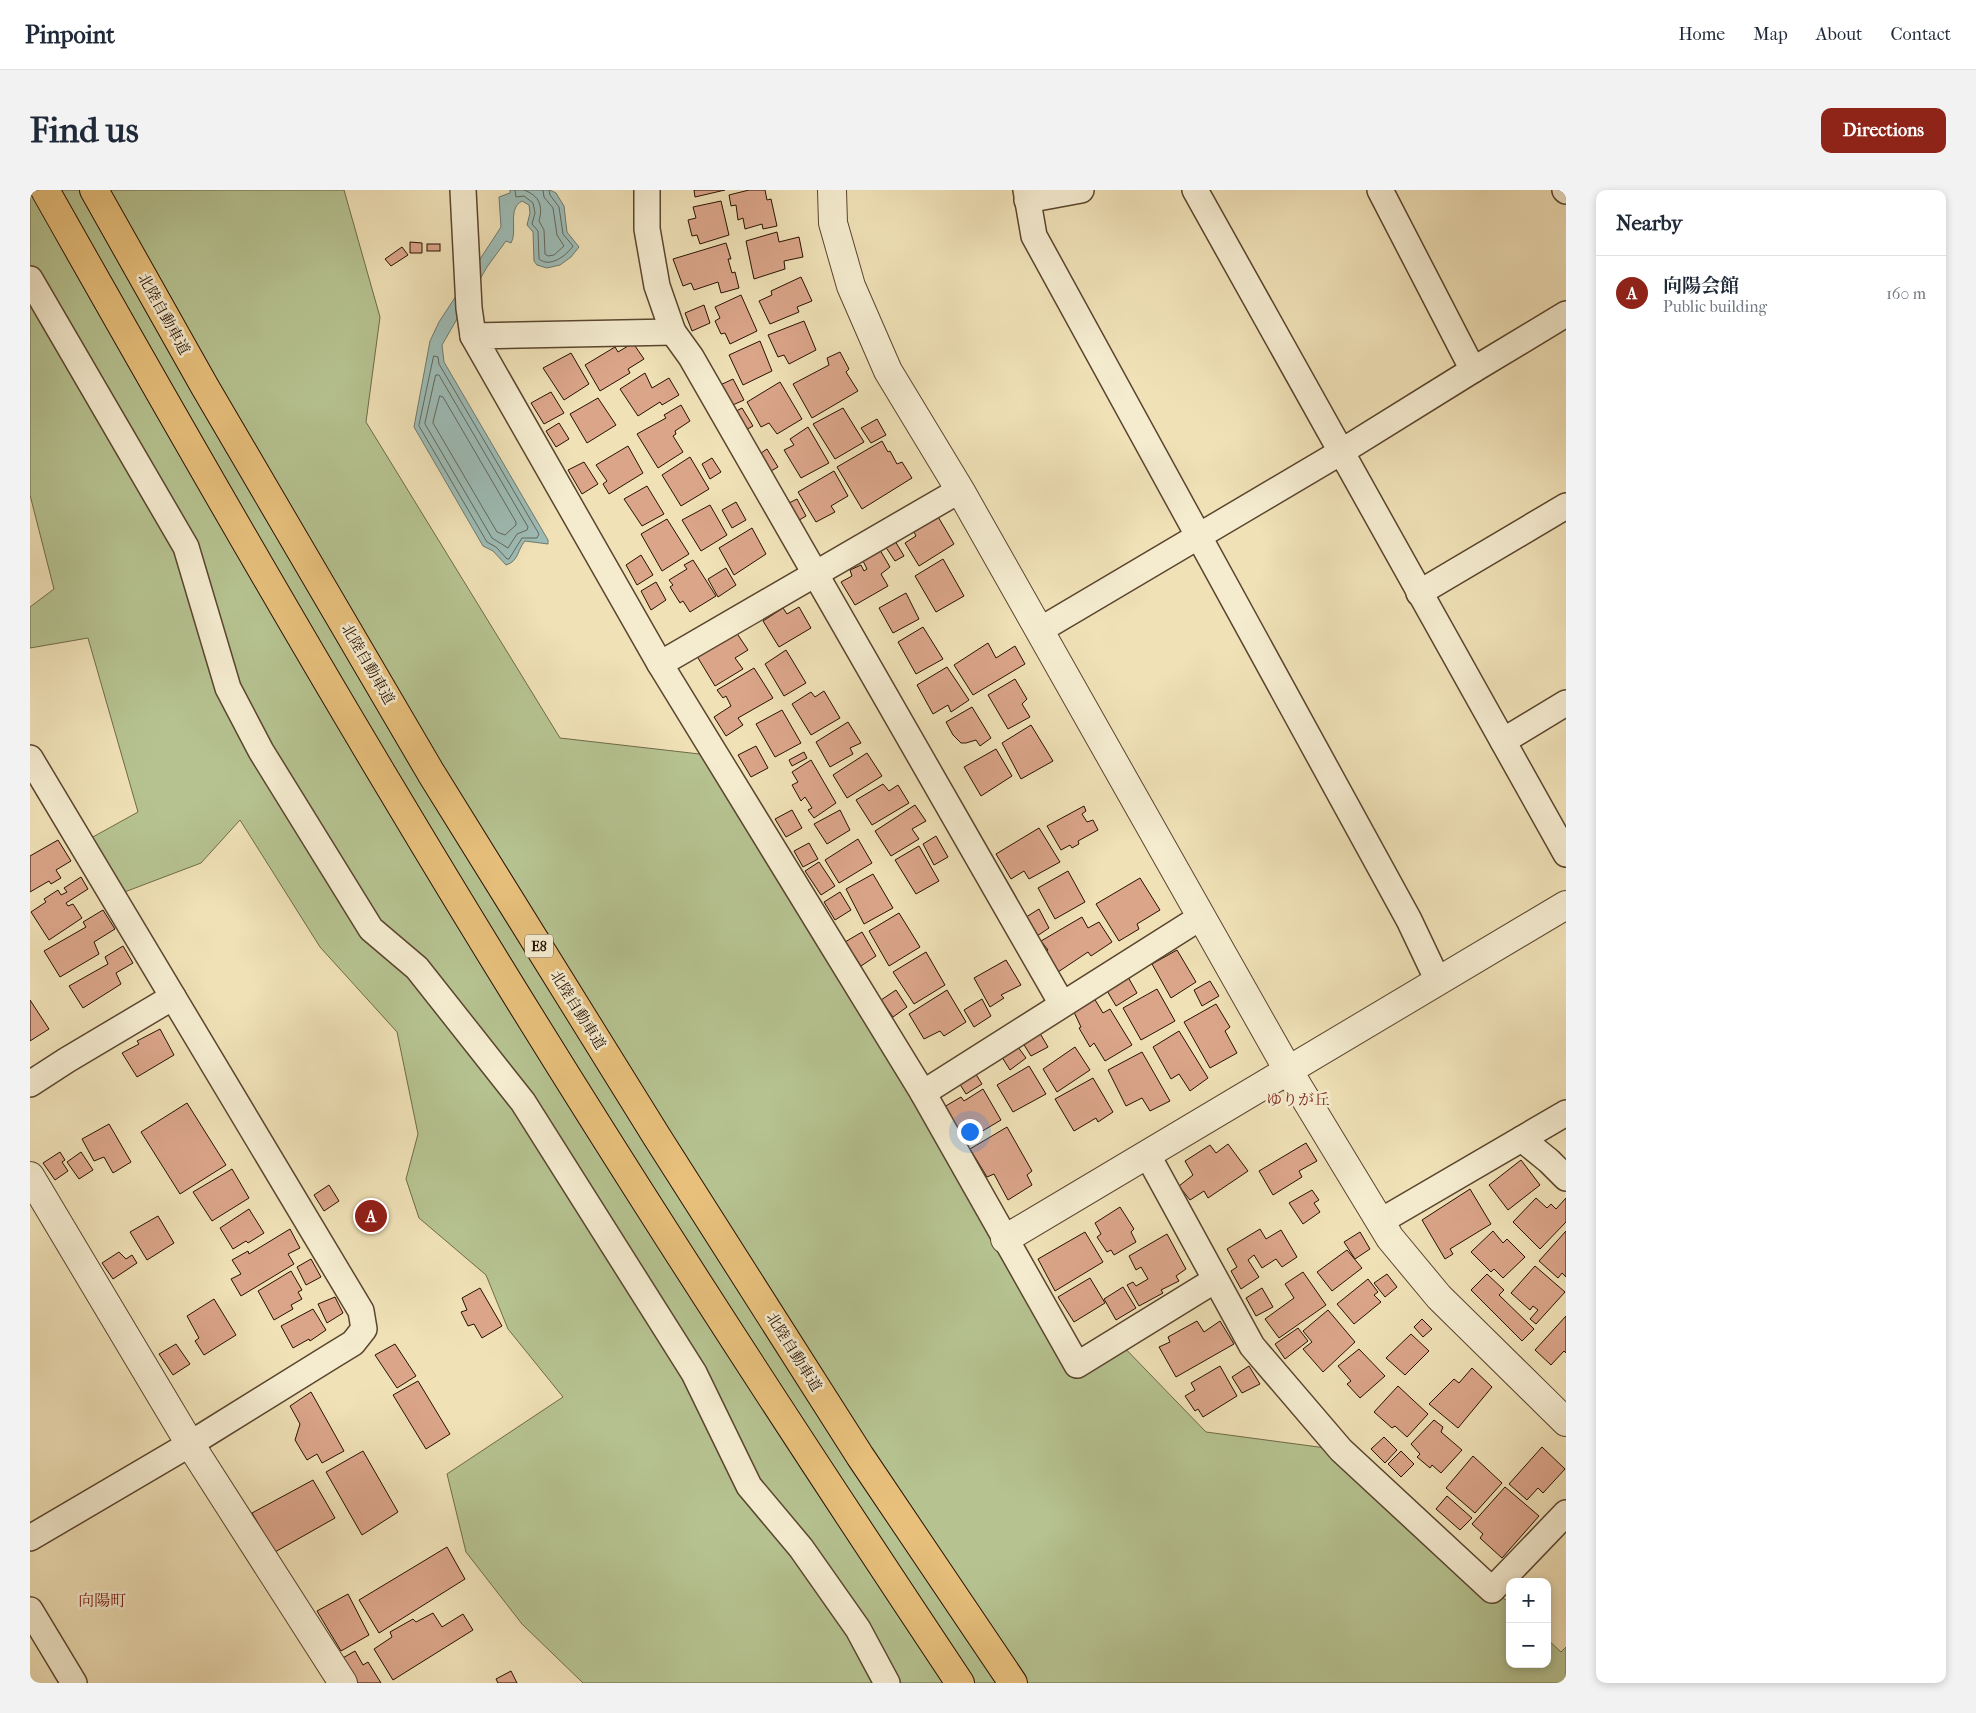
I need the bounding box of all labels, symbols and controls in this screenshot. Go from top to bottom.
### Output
text: Pinpoint [25,21,115,49]
text: Home [1678,24,1725,45]
text: Map [1753,24,1788,45]
text: About [1816,24,1862,45]
text: Contact [1890,24,1951,45]
button: Directions [1821,108,1946,153]
text: Find us [30,110,139,151]
text: Nearby [1616,211,1682,235]
street label: 北陸自動車道 [134,270,194,358]
text: 向陽会館 [1663,275,1739,297]
text: A [1627,284,1637,303]
text: 160 m [1886,284,1926,303]
text: Public building [1663,297,1767,316]
street label: 北陸自動車道 [338,621,398,707]
road number: E8 [525,934,553,958]
street label: 北陸自動車道 [547,967,609,1053]
district label: ゆりが丘 [1266,1090,1330,1109]
your location [957,1119,983,1145]
pin: A [355,1197,387,1235]
street label: 北陸自動車道 [763,1309,825,1395]
map controls [1506,1578,1551,1668]
button: + [1506,1578,1551,1623]
district label: 向陽町 [78,1591,126,1610]
button: − [1506,1623,1551,1668]

